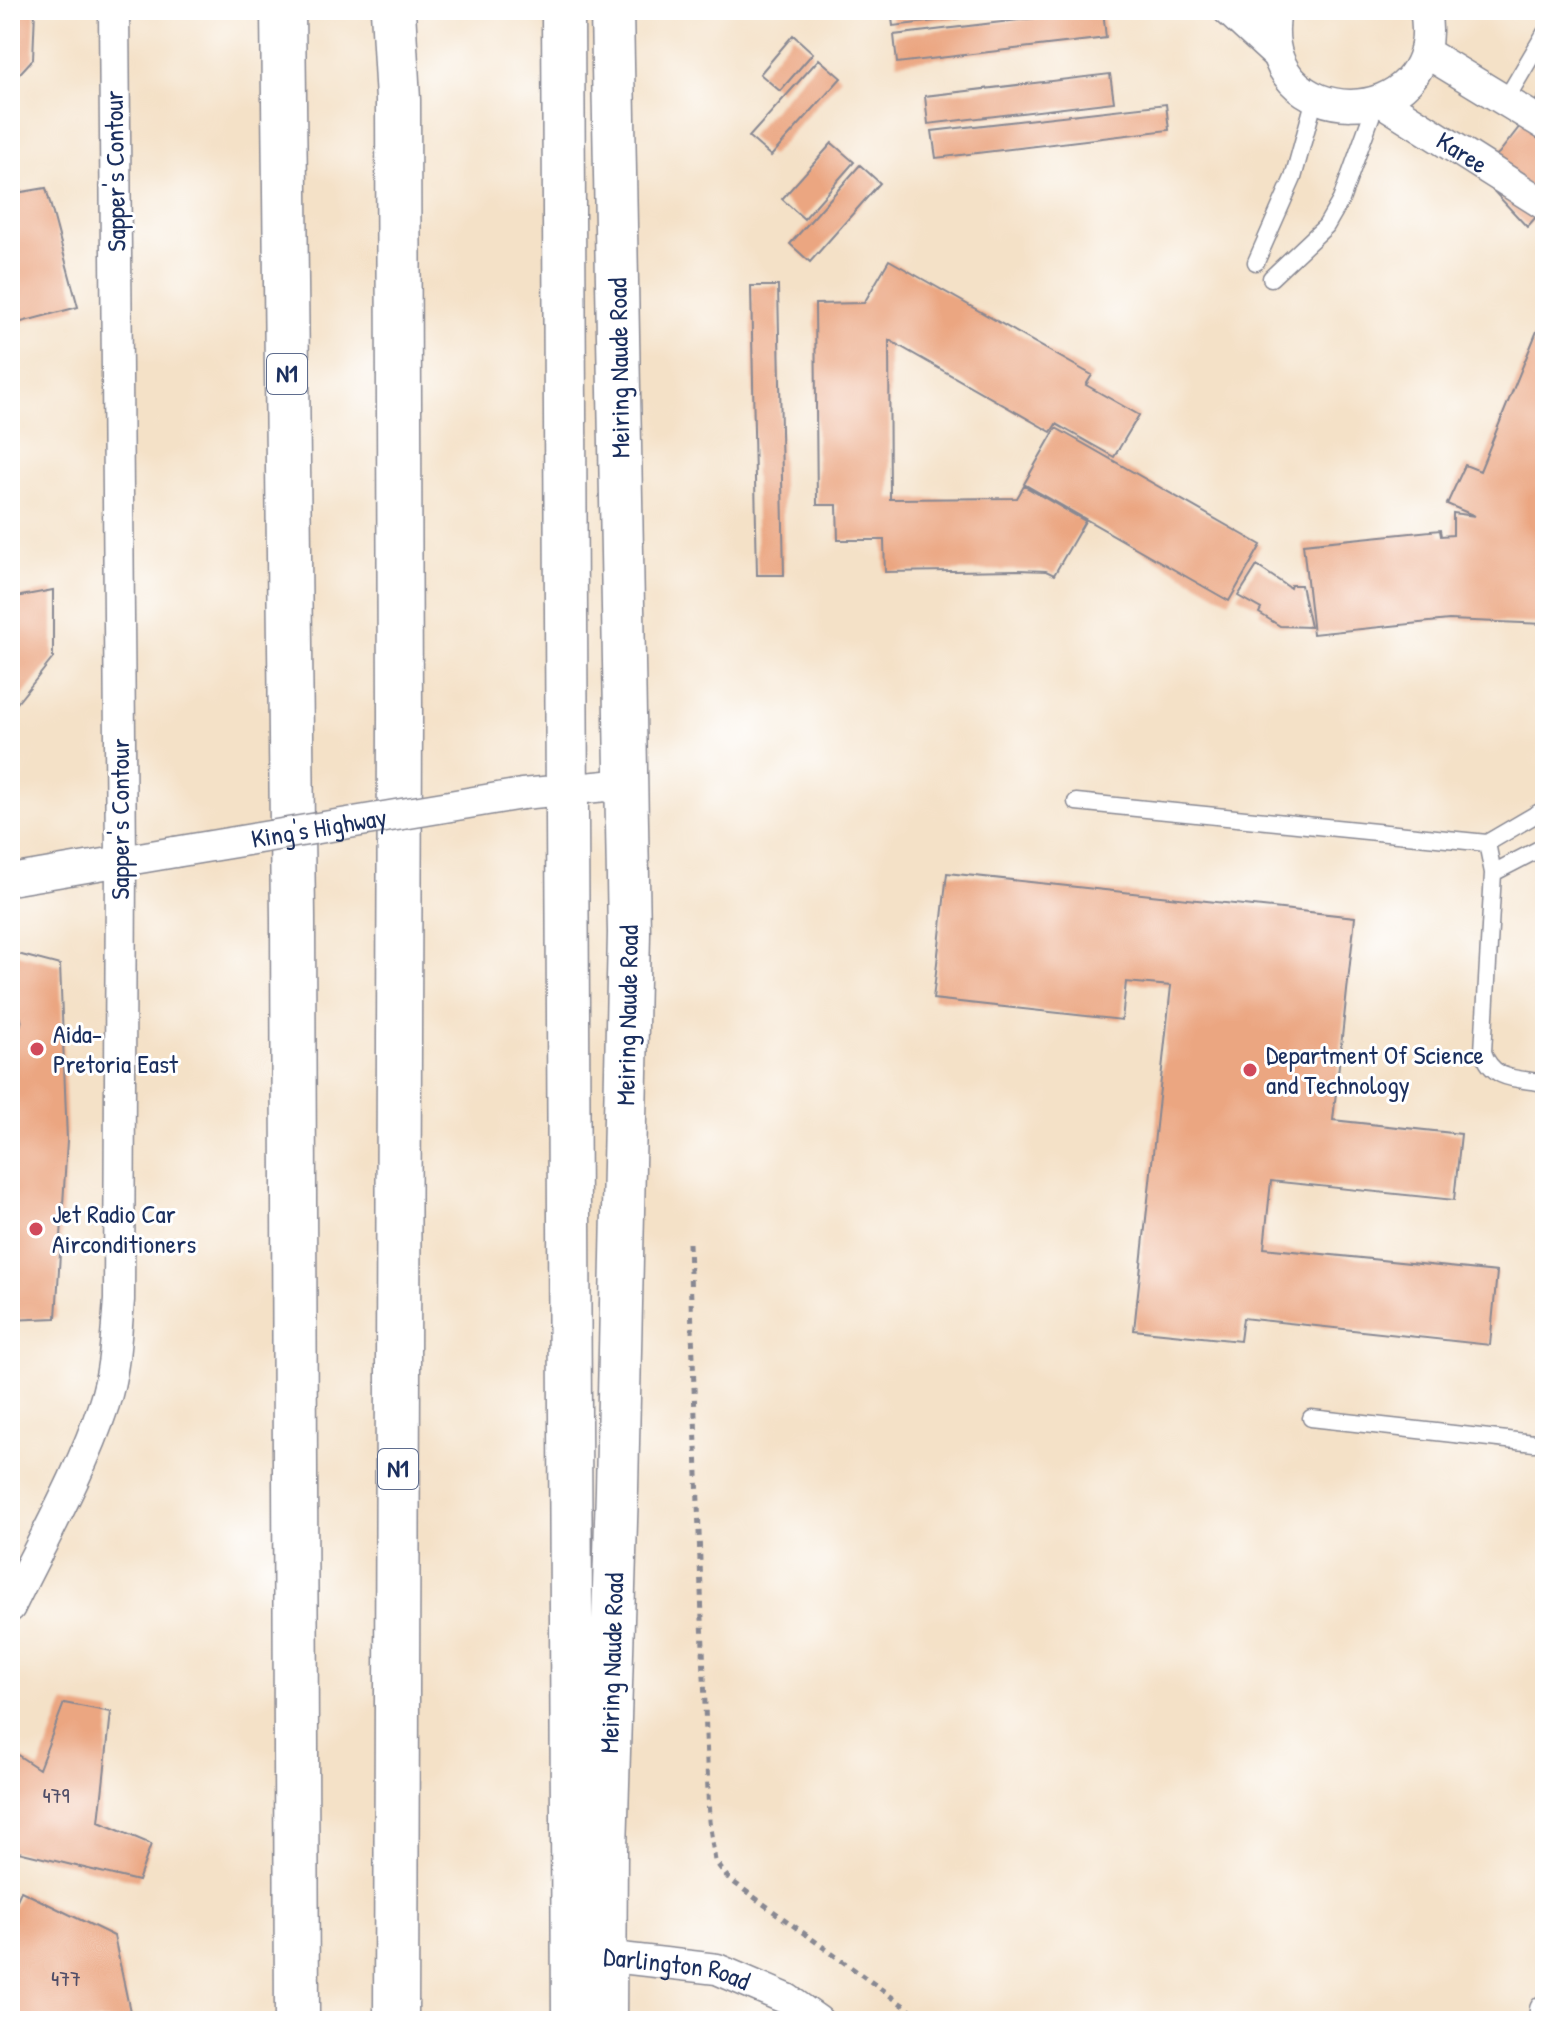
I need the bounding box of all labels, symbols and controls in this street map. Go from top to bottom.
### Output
street label: Sapper's Contour [96,90,133,252]
street label: Karee [1430,123,1495,181]
street label: Meiring Naude Road [599,278,638,458]
road number: N1 [267,354,307,394]
street label: Sapper's Contour [102,738,137,900]
street label: King's Highway [249,799,389,856]
street label: Meiring Naude Road [607,925,646,1106]
place label: Aida- Pretoria East [53,1016,179,1081]
place label: Department Of Science and Technology [1266,1037,1484,1102]
marker: Aida- Pretoria East [28,1040,46,1058]
marker: Department Of Science and Technology [1241,1061,1259,1079]
place label: Jet Radio Car Airconditioners [52,1196,196,1261]
marker: Jet Radio Car Airconditioners [27,1220,45,1238]
road number: N1 [378,1449,418,1489]
street label: Meiring Naude Road [591,1572,631,1754]
house number: 479 [42,1780,70,1810]
street label: Darlington Road [602,1938,756,1998]
house number: 477 [51,1963,81,1993]

